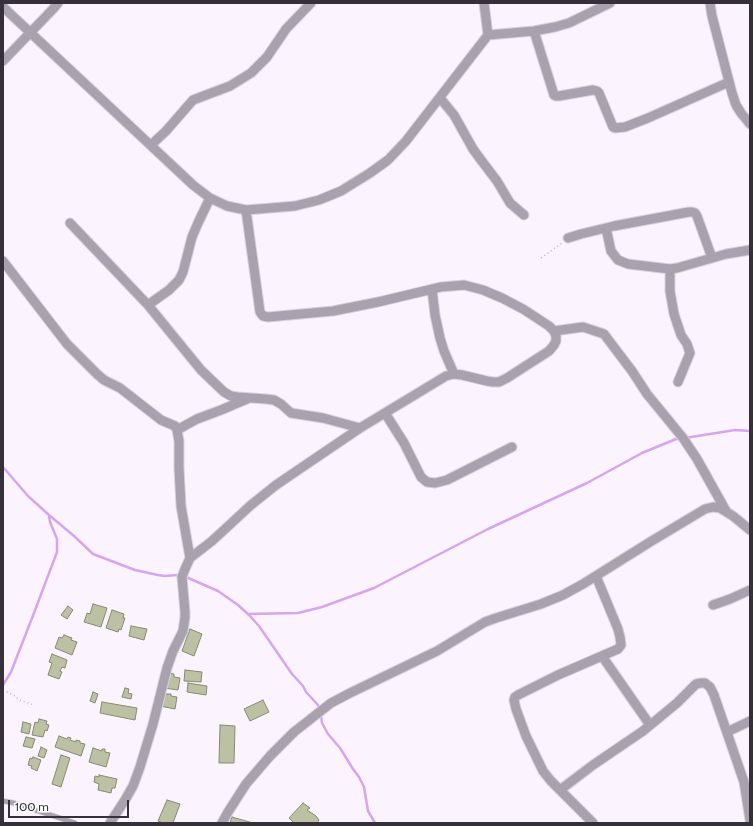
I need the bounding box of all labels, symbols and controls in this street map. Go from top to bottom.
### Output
scale bar [10,792,131,818]
text: 100 m [15,799,49,814]

